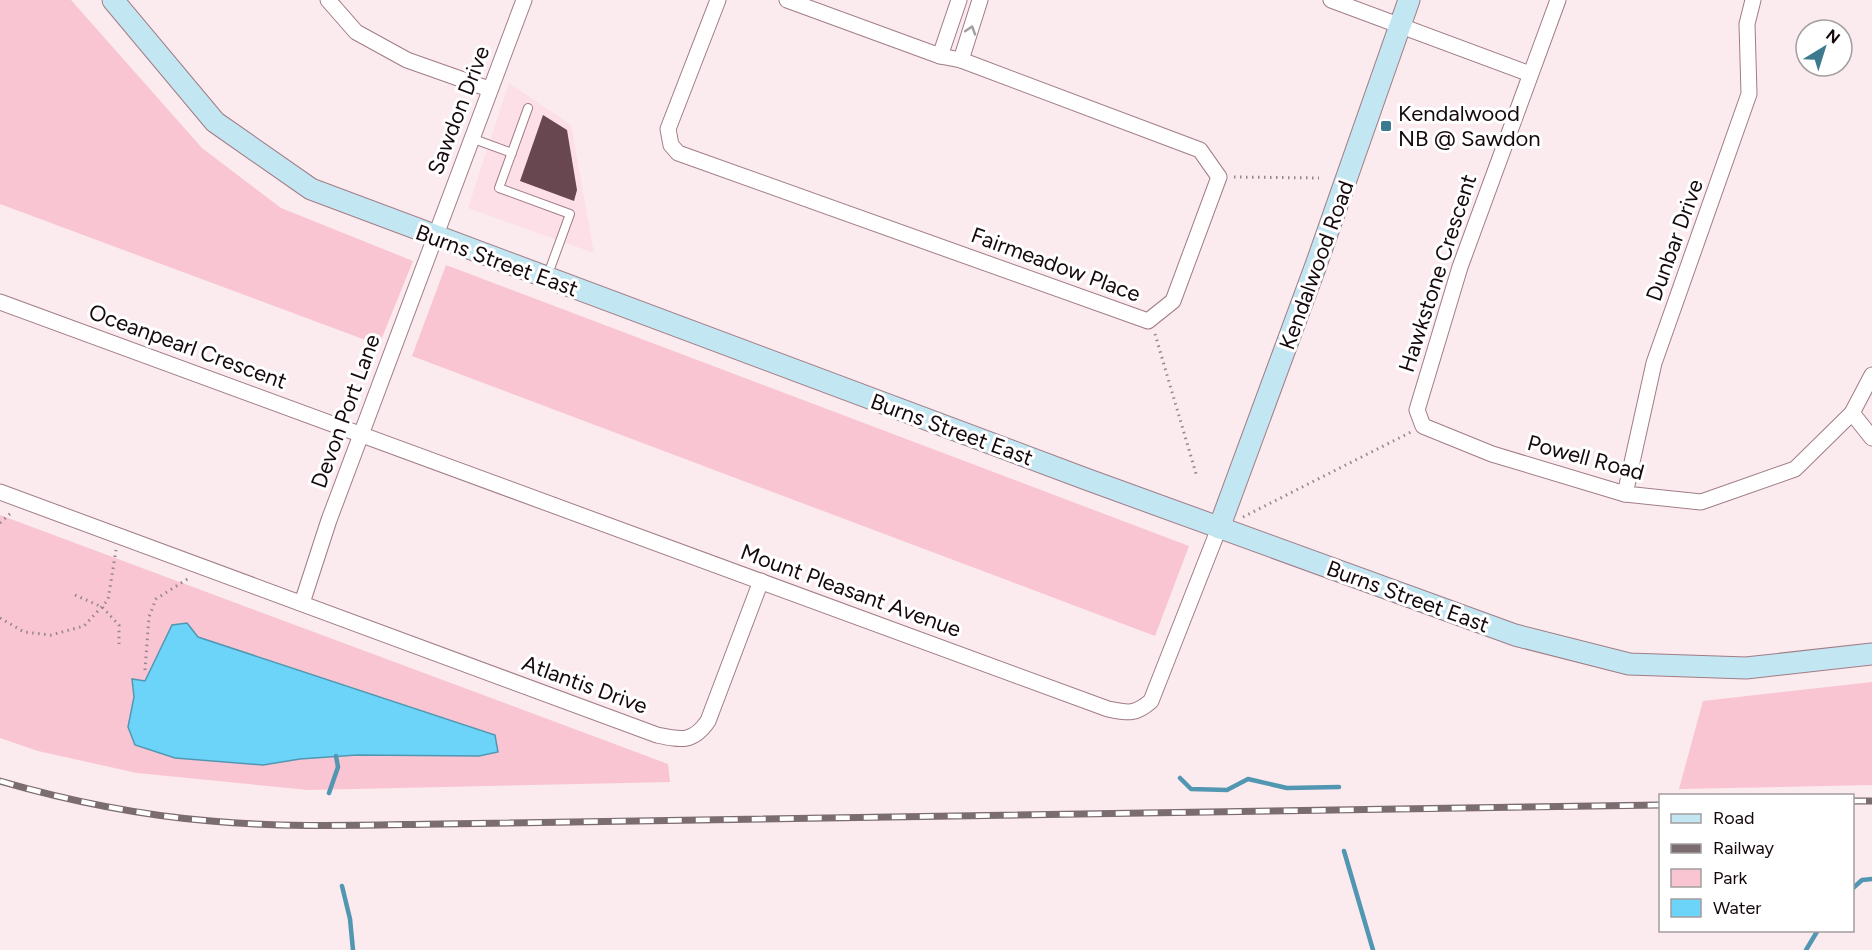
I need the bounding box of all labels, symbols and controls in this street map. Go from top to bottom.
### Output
north arrow [1794,18,1854,78]
one-way arrow [963,25,976,36]
text: N [1822,25,1844,48]
street label: Sawdon Drive [422,42,495,178]
place label: Kendalwood NB @ Sawdon [1398,100,1541,152]
marker: Kendalwood NB @ Sawdon [1379,119,1393,133]
street label: Hawkstone Crescent [1393,171,1482,376]
street label: Dunbar Drive [1640,176,1709,305]
street label: Kendalwood Road [1273,177,1360,353]
street label: Burns Street East [412,219,582,302]
street label: Fairmeadow Place [967,221,1144,308]
street label: Oceanpearl Crescent [85,298,290,395]
street label: Devon Port Lane [305,330,386,492]
street label: Burns Street East [867,388,1037,471]
street label: Powell Road [1525,429,1647,486]
street label: Mount Pleasant Avenue [737,538,965,643]
street label: Burns Street East [1323,555,1493,638]
street label: Atlantis Drive [518,649,651,720]
legend [1659,794,1854,932]
text: Road [1713,807,1754,829]
text: Railway [1713,837,1775,859]
text: Park [1713,867,1748,889]
text: Water [1713,897,1761,919]

